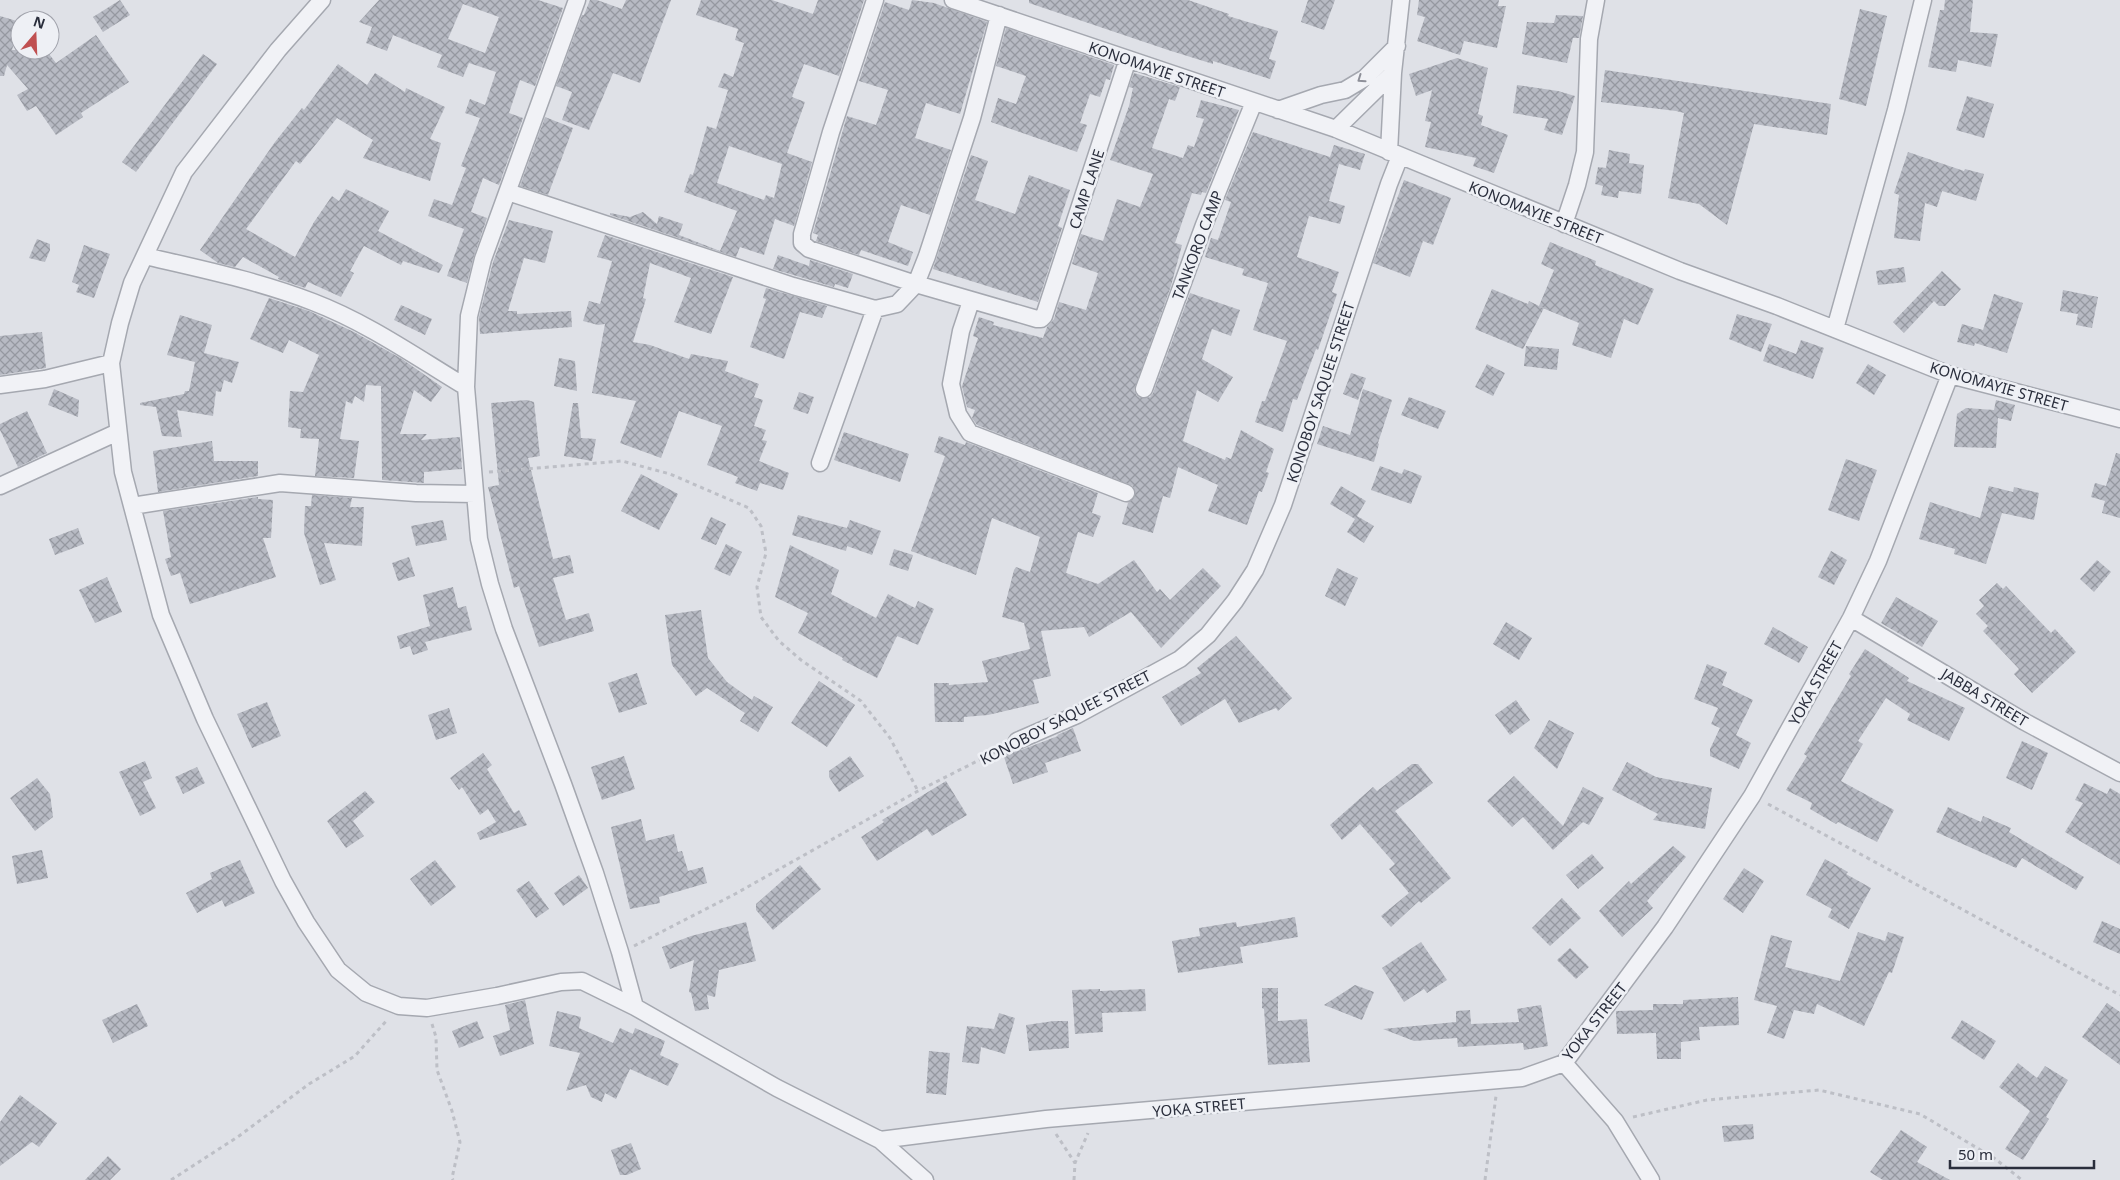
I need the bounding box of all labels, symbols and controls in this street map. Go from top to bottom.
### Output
north arrow [10,10,60,60]
text: N [31,11,48,33]
street label: KONOMAYIE STREET [1086,36,1228,102]
one-way arrow [1357,73,1367,82]
street label: CAMP LANE [1064,147,1108,231]
street label: KONOMAYIE STREET [1466,176,1607,248]
street label: TANKORO CAMP [1167,187,1227,303]
street label: KONOBOY SAQUEE STREET [1281,298,1359,485]
street label: KONOMAYIE STREET [1928,357,2071,415]
street label: YOKA STREET [1784,637,1847,729]
street label: JABBA STREET [1936,662,2033,731]
street label: KONOBOY SAQUEE STREET [976,665,1154,769]
street label: YOKA STREET [1557,977,1631,1064]
street label: YOKA STREET [1152,1093,1247,1121]
scale bar [1950,1138,2094,1170]
text: 50 m [1958,1144,1993,1164]

